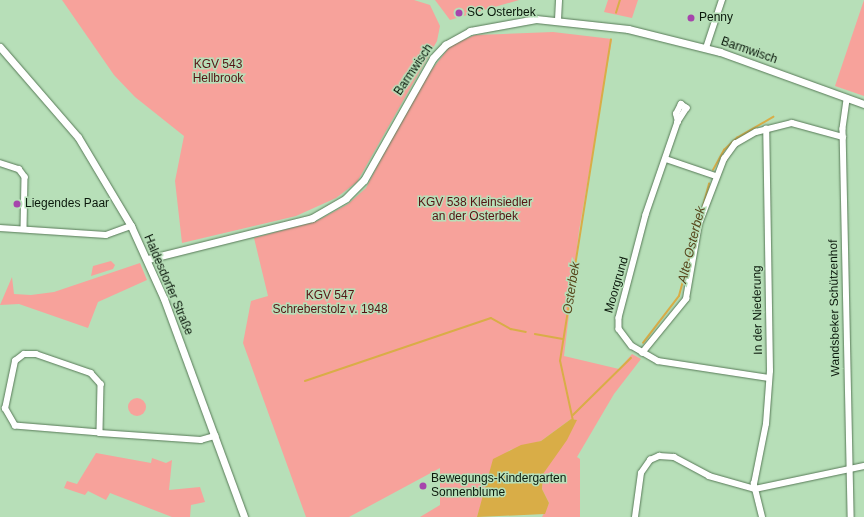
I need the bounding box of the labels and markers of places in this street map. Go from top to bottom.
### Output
place label: SC Osterbek [467,6,536,20]
marker: SC Osterbek [454,8,464,18]
place label: Penny [699,11,733,25]
marker: Penny [686,13,696,23]
place label: Liegendes Paar [25,197,109,211]
marker: Liegendes Paar [12,199,22,209]
place label: Bewegungs-Kindergarten Sonnenblume [431,472,566,500]
marker: Bewegungs-Kindergarten Sonnenblume [418,481,428,491]

